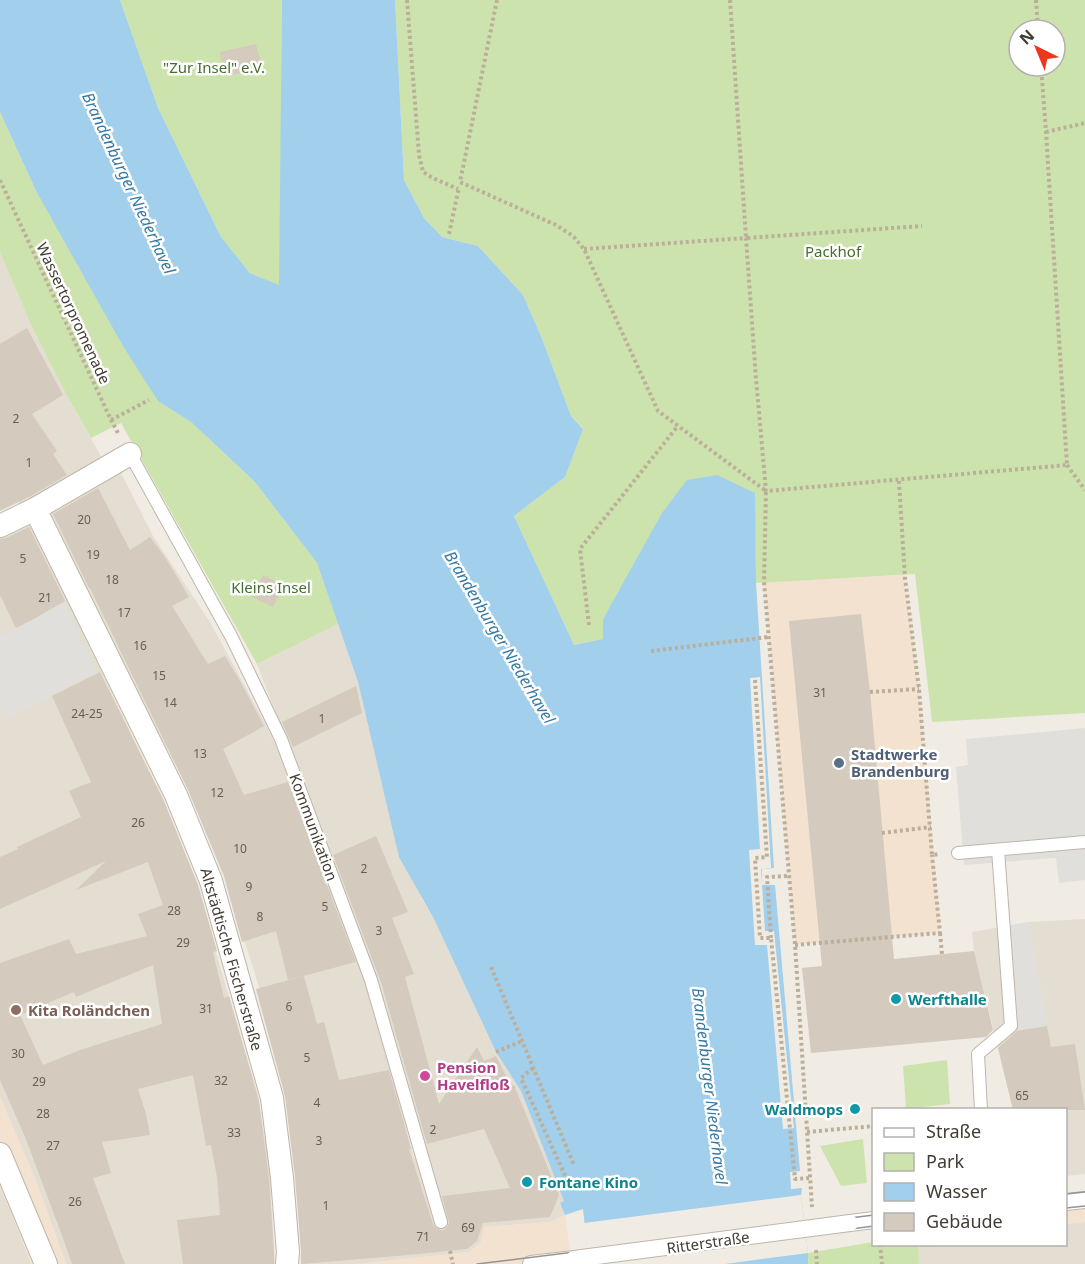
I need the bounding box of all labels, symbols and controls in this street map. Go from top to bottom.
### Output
north arrow [1007,18,1067,78]
text: N [1015,25,1039,50]
park label: "Zur Insel" e.V. [163,57,265,77]
water label: Brandenburger Niederhavel [77,89,181,278]
street label: Wassertorpromenade [32,239,116,387]
park label: Packhof [805,241,862,261]
house number: 2 [13,410,20,427]
house number: 1 [26,454,32,471]
house number: 20 [77,511,91,528]
house number: 19 [86,546,100,563]
water label: Brandenburger Niederhavel [440,546,561,728]
house number: 5 [20,550,27,567]
house number: 18 [105,571,119,588]
park label: Kleins Insel [231,577,311,597]
house number: 21 [38,589,52,606]
house number: 17 [117,604,131,621]
house number: 16 [133,637,147,654]
house number: 15 [152,667,166,684]
house number: 31 [813,684,827,701]
house number: 14 [163,694,177,711]
house number: 24-25 [71,705,103,722]
house number: 1 [319,710,325,727]
place label: Stadtwerke Brandenburg [851,744,950,781]
house number: 13 [193,745,207,762]
marker: Stadtwerke Brandenburg [832,756,846,770]
street label: Kommunikation [285,771,343,883]
house number: 12 [210,784,224,801]
house number: 26 [131,814,145,831]
house number: 10 [233,840,247,857]
house number: 2 [361,860,368,877]
street label: Altstädtische Fischerstraße [196,865,268,1053]
house number: 9 [246,878,253,895]
house number: 5 [322,898,329,915]
house number: 28 [167,902,181,919]
house number: 8 [257,908,264,925]
house number: 3 [376,922,383,939]
house number: 29 [176,934,190,951]
water label: Brandenburger Niederhavel [687,986,733,1186]
place label: Werfthalle [908,989,987,1009]
marker: Werfthalle [889,992,903,1006]
house number: 6 [286,998,293,1015]
place label: Kita Roländchen [28,1000,150,1020]
house number: 31 [199,1000,213,1017]
marker: Kita Roländchen [9,1003,23,1017]
house number: 30 [11,1045,25,1062]
house number: 5 [304,1049,311,1066]
place label: Pension Havelfloß [437,1057,510,1094]
marker: Pension Havelfloß [418,1069,432,1083]
house number: 32 [214,1072,228,1089]
house number: 29 [32,1073,46,1090]
house number: 65 [1015,1087,1029,1104]
house number: 4 [314,1094,321,1111]
place label: Waldmops [765,1099,843,1119]
marker: Waldmops [848,1102,862,1116]
house number: 28 [36,1105,50,1122]
legend [872,1108,1067,1246]
text: Straße [926,1119,981,1143]
house number: 2 [430,1121,437,1138]
house number: 33 [227,1124,241,1141]
house number: 3 [316,1132,323,1149]
house number: 27 [46,1137,60,1154]
text: Park [926,1149,964,1173]
place label: Fontane Kino [539,1172,638,1192]
marker: Fontane Kino [520,1175,534,1189]
text: Wasser [926,1179,988,1203]
house number: 26 [68,1193,82,1210]
house number: 1 [323,1197,329,1214]
text: Gebäude [926,1209,1003,1233]
house number: 69 [461,1219,475,1236]
street label: Ritterstraße [665,1226,751,1258]
house number: 71 [416,1228,430,1245]

